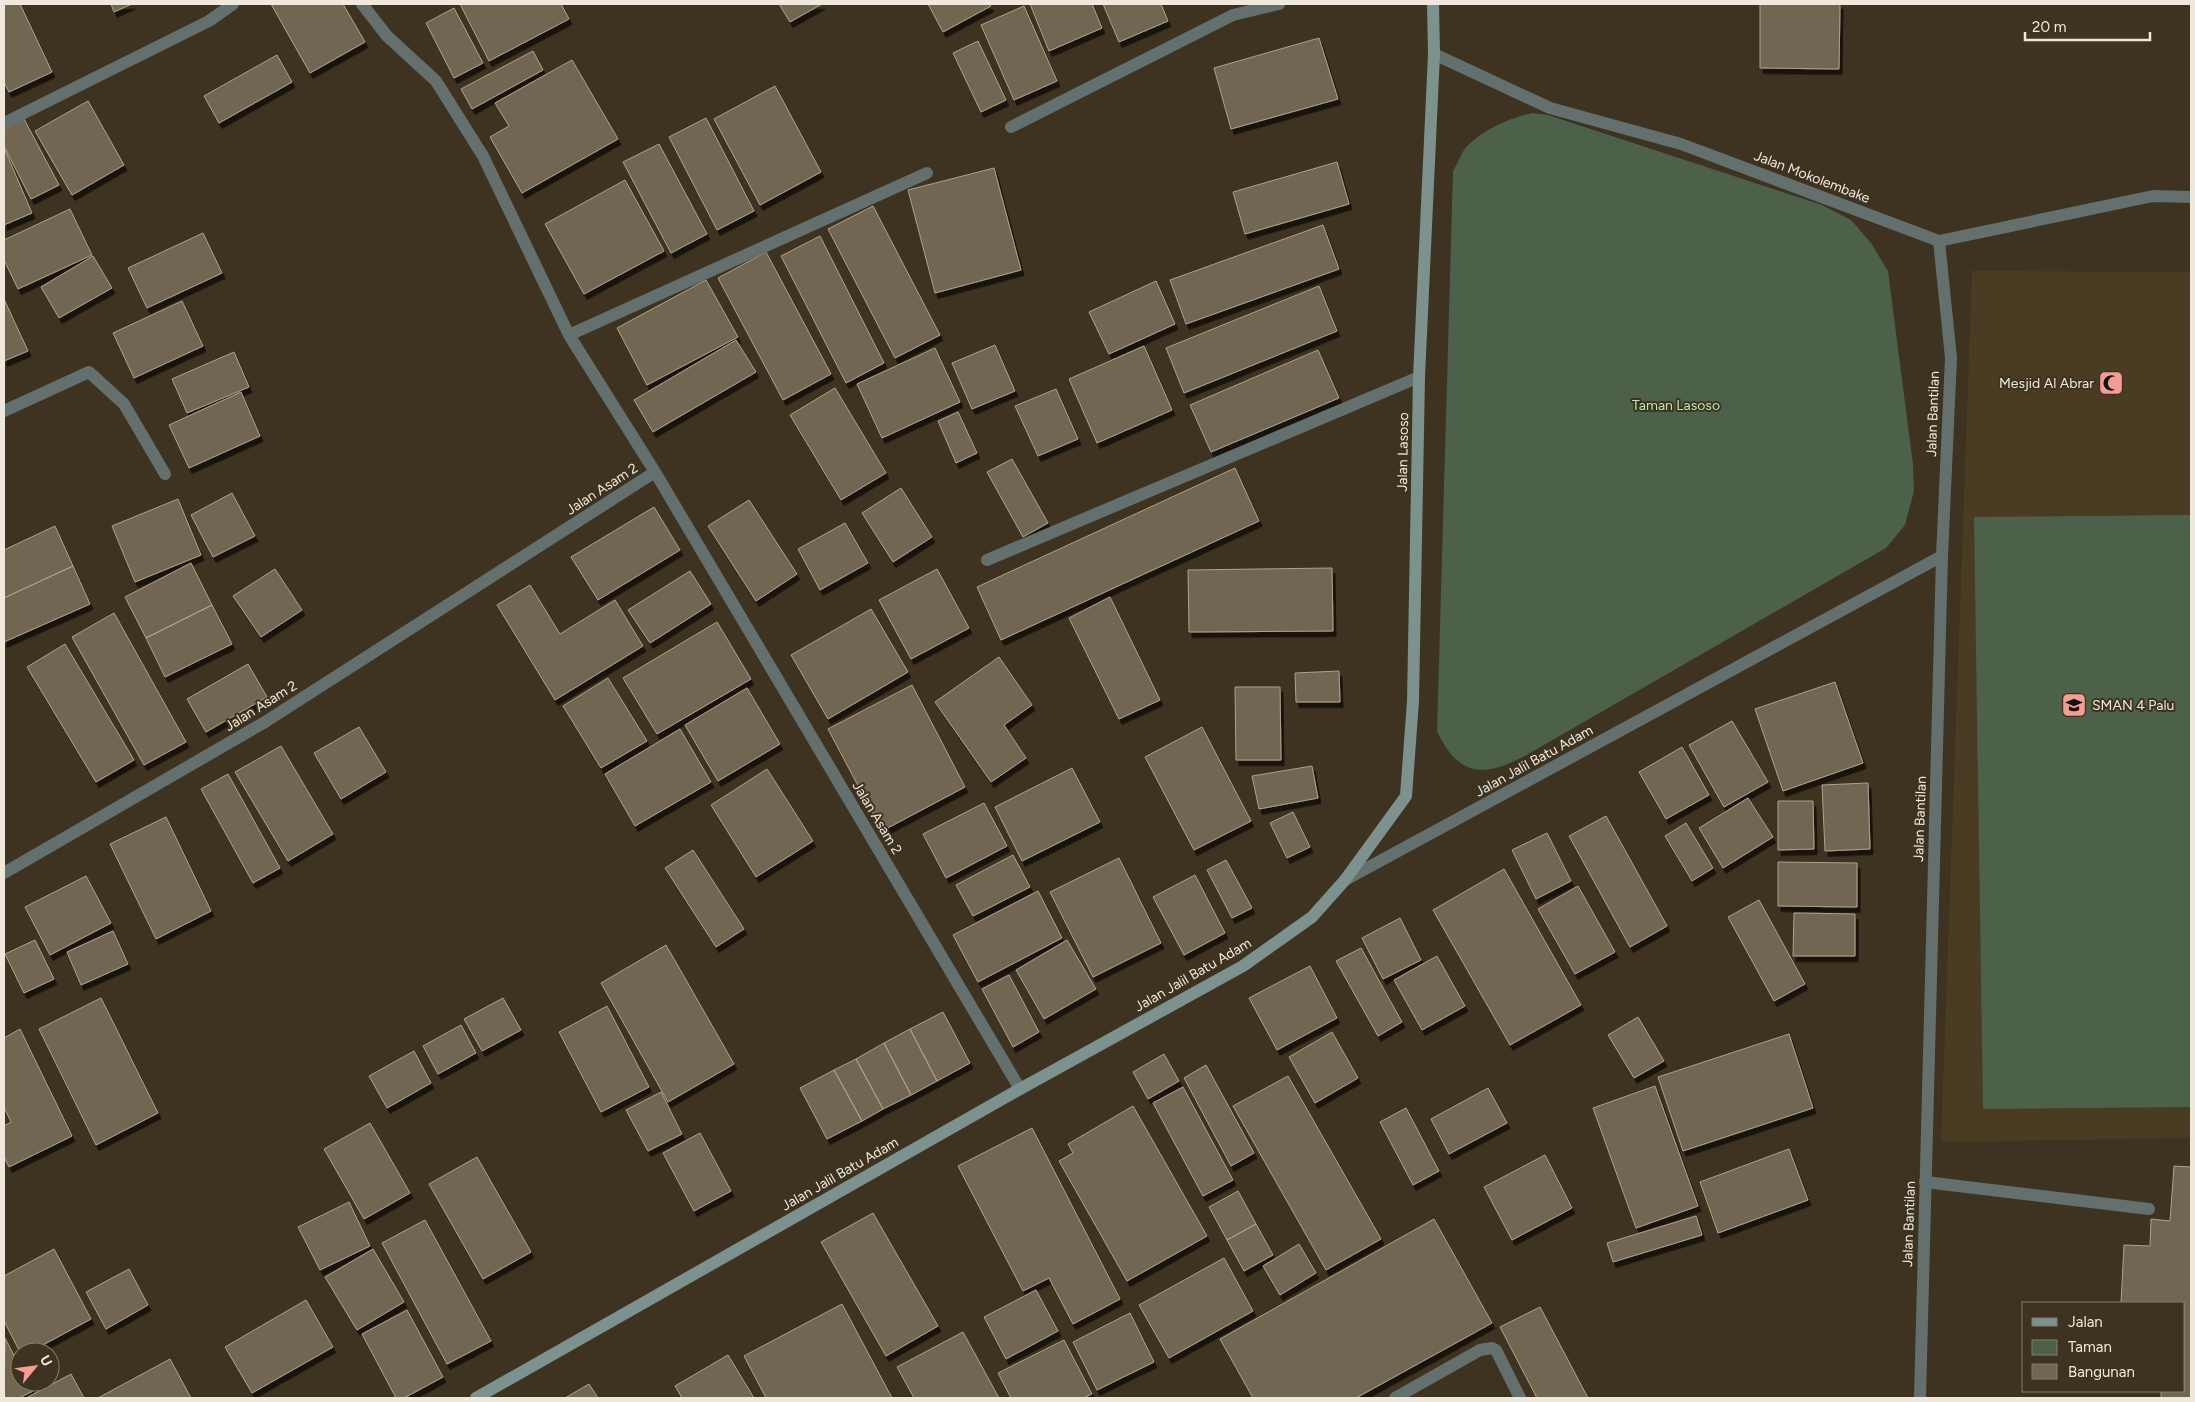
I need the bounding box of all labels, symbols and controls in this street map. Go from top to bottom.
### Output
scale bar [2025,10,2150,42]
text: 20 m [2032,18,2066,36]
street label: Jalan Mokolembake [1752,147,1873,207]
mosque icon: Mesjid Al Abrar [2098,370,2124,396]
street label: Jalan Bantilan [1923,371,1943,457]
place label: Mesjid Al Abrar [1999,375,2094,392]
park label: Taman Lasoso [1632,397,1720,414]
street label: Jalan Lasoso [1394,412,1412,492]
street label: Jalan Asam 2 [563,459,641,519]
street label: Jalan Asam 2 [222,677,300,735]
school or university icon: SMAN 4 Palu [2061,692,2087,718]
place label: SMAN 4 Palu [2092,697,2174,714]
street label: Jalan Jalil Batu Adam [1472,722,1596,800]
street label: Jalan Bantilan [1910,776,1930,862]
street label: Jalan Asam 2 [849,778,905,858]
street label: Jalan Jalil Batu Adam [1132,935,1254,1015]
street label: Jalan Jalil Batu Adam [779,1134,901,1214]
street label: Jalan Bantilan [1899,1181,1919,1267]
legend [2022,1302,2185,1392]
text: Jalan [2068,1313,2103,1331]
text: Taman [2068,1338,2112,1356]
north arrow [10,1342,60,1392]
text: U [36,1353,56,1369]
text: Bangunan [2068,1363,2135,1381]

